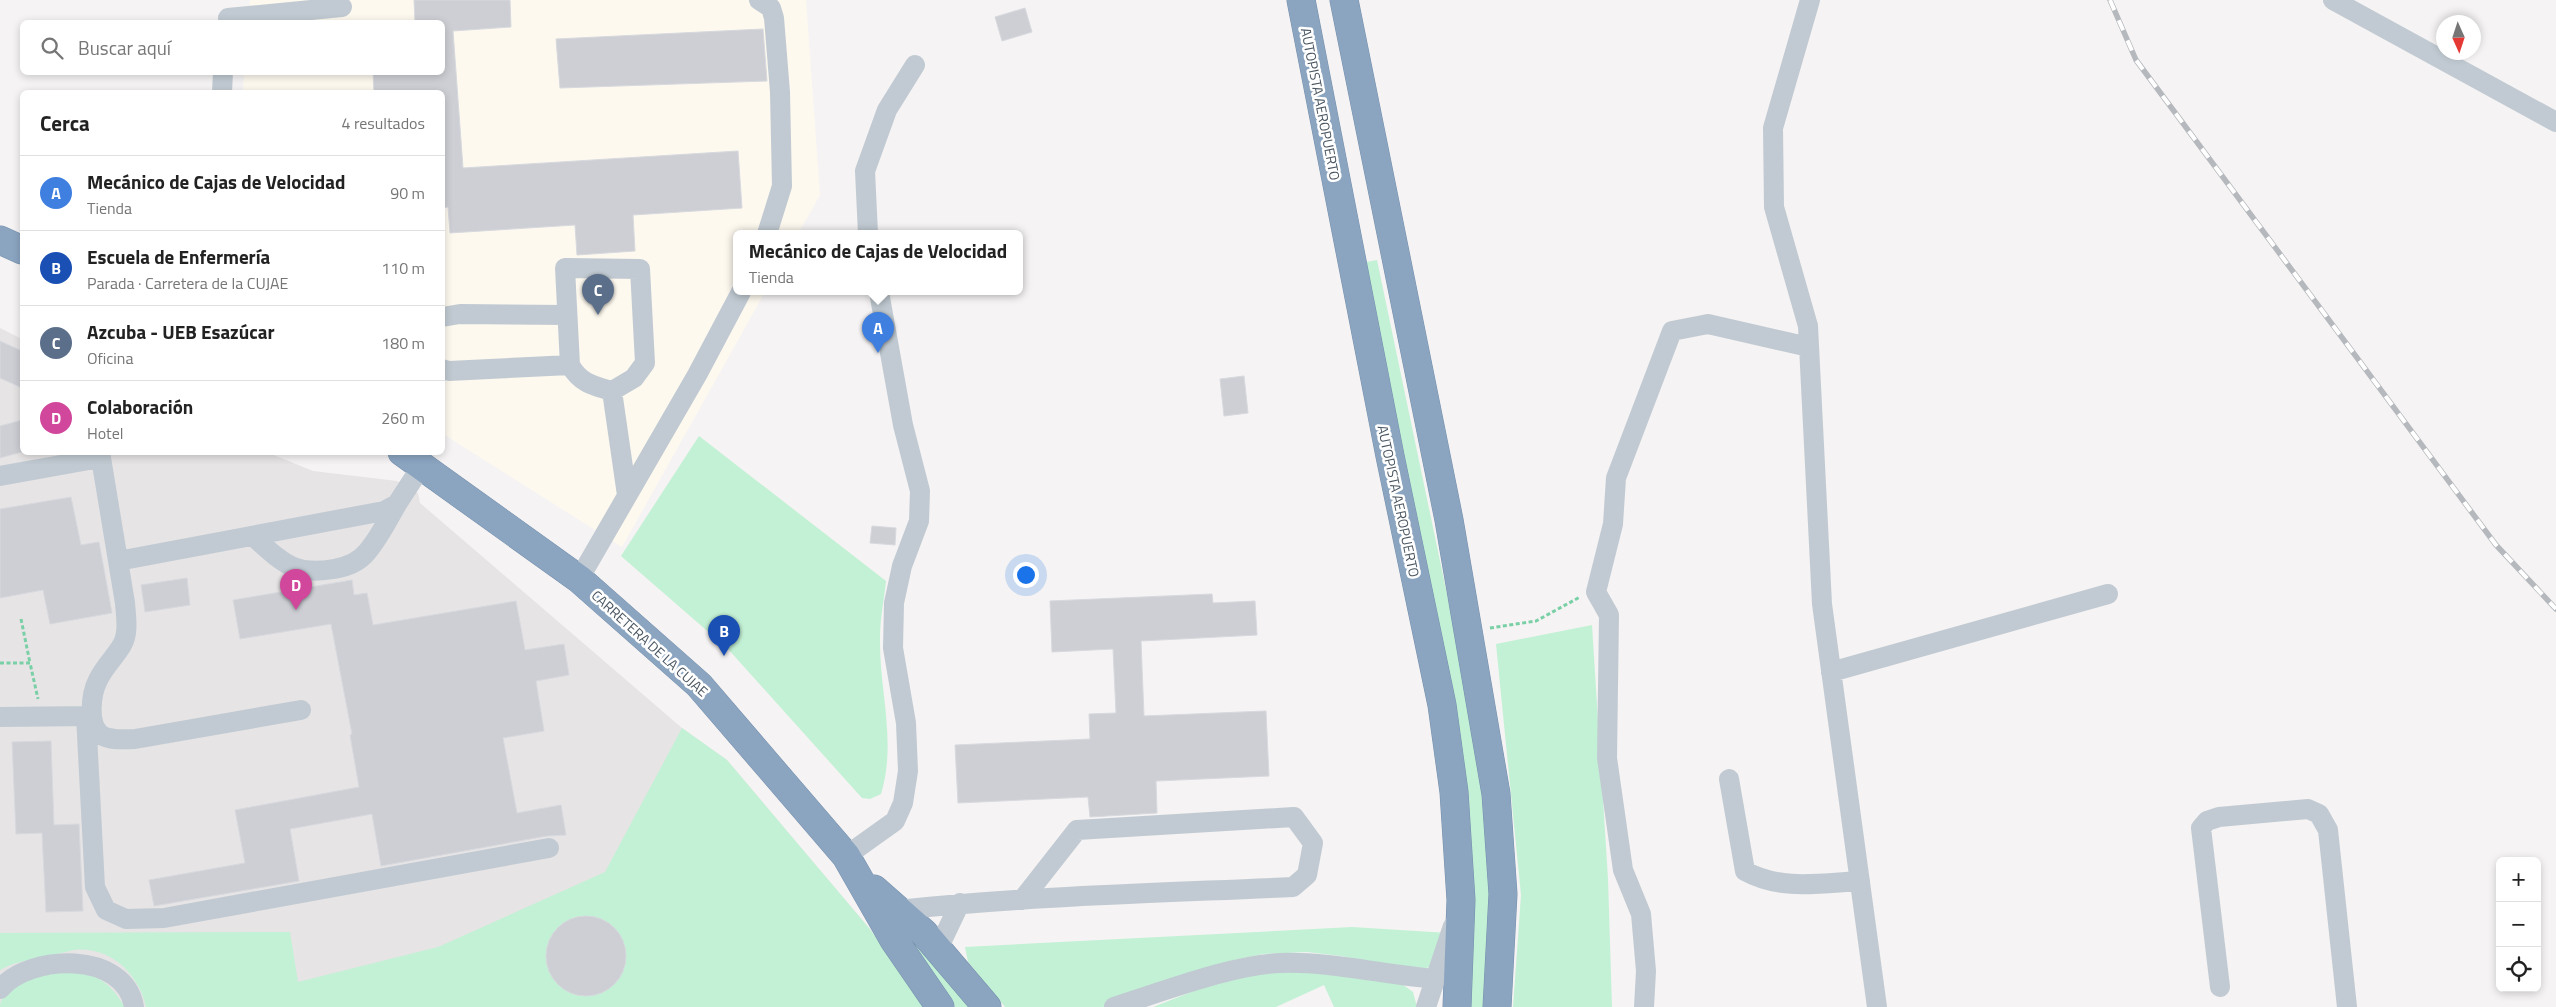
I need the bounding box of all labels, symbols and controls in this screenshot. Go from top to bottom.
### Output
north arrow [2436,15,2481,60]
search box [20,20,445,75]
street label: AUTOPISTA AEROPUERTO [1296,26,1346,182]
text: Buscar aquí [78,33,171,62]
icon: search [38,34,66,62]
text: Cerca [40,107,90,139]
text: 4 resultados [341,111,425,135]
text: Mecánico de Cajas de Velocidad [87,167,345,196]
text: A [51,181,61,205]
text: 90 m [390,181,425,205]
text: Tienda [87,196,132,220]
popup [733,230,1023,295]
text: Mecánico de Cajas de Velocidad [749,236,1007,265]
text: Escuela de Enfermería [87,242,270,271]
text: B [51,256,61,280]
text: 110 m [381,256,425,280]
text: Tienda [749,265,794,289]
text: Parada · Carretera de la CUJAE [87,271,288,295]
pin: C [582,274,614,315]
pin: A [862,312,894,353]
text: Azcuba - UEB Esazúcar [87,317,275,346]
text: C [52,331,60,355]
text: 180 m [381,331,425,355]
text: Oficina [87,346,133,370]
text: Colaboración [87,392,193,421]
text: D [51,406,61,430]
text: 260 m [381,406,425,430]
text: Hotel [87,421,124,445]
street label: AUTOPISTA AEROPUERTO [1373,423,1425,579]
your location [1013,562,1039,588]
pin: D [280,569,312,610]
street label: CARRETERA DE LA CUJAE [587,585,713,701]
pin: B [708,615,740,656]
map controls [2496,857,2541,992]
button: + [2496,857,2541,902]
button: − [2496,902,2541,947]
button: locate [2496,947,2541,992]

